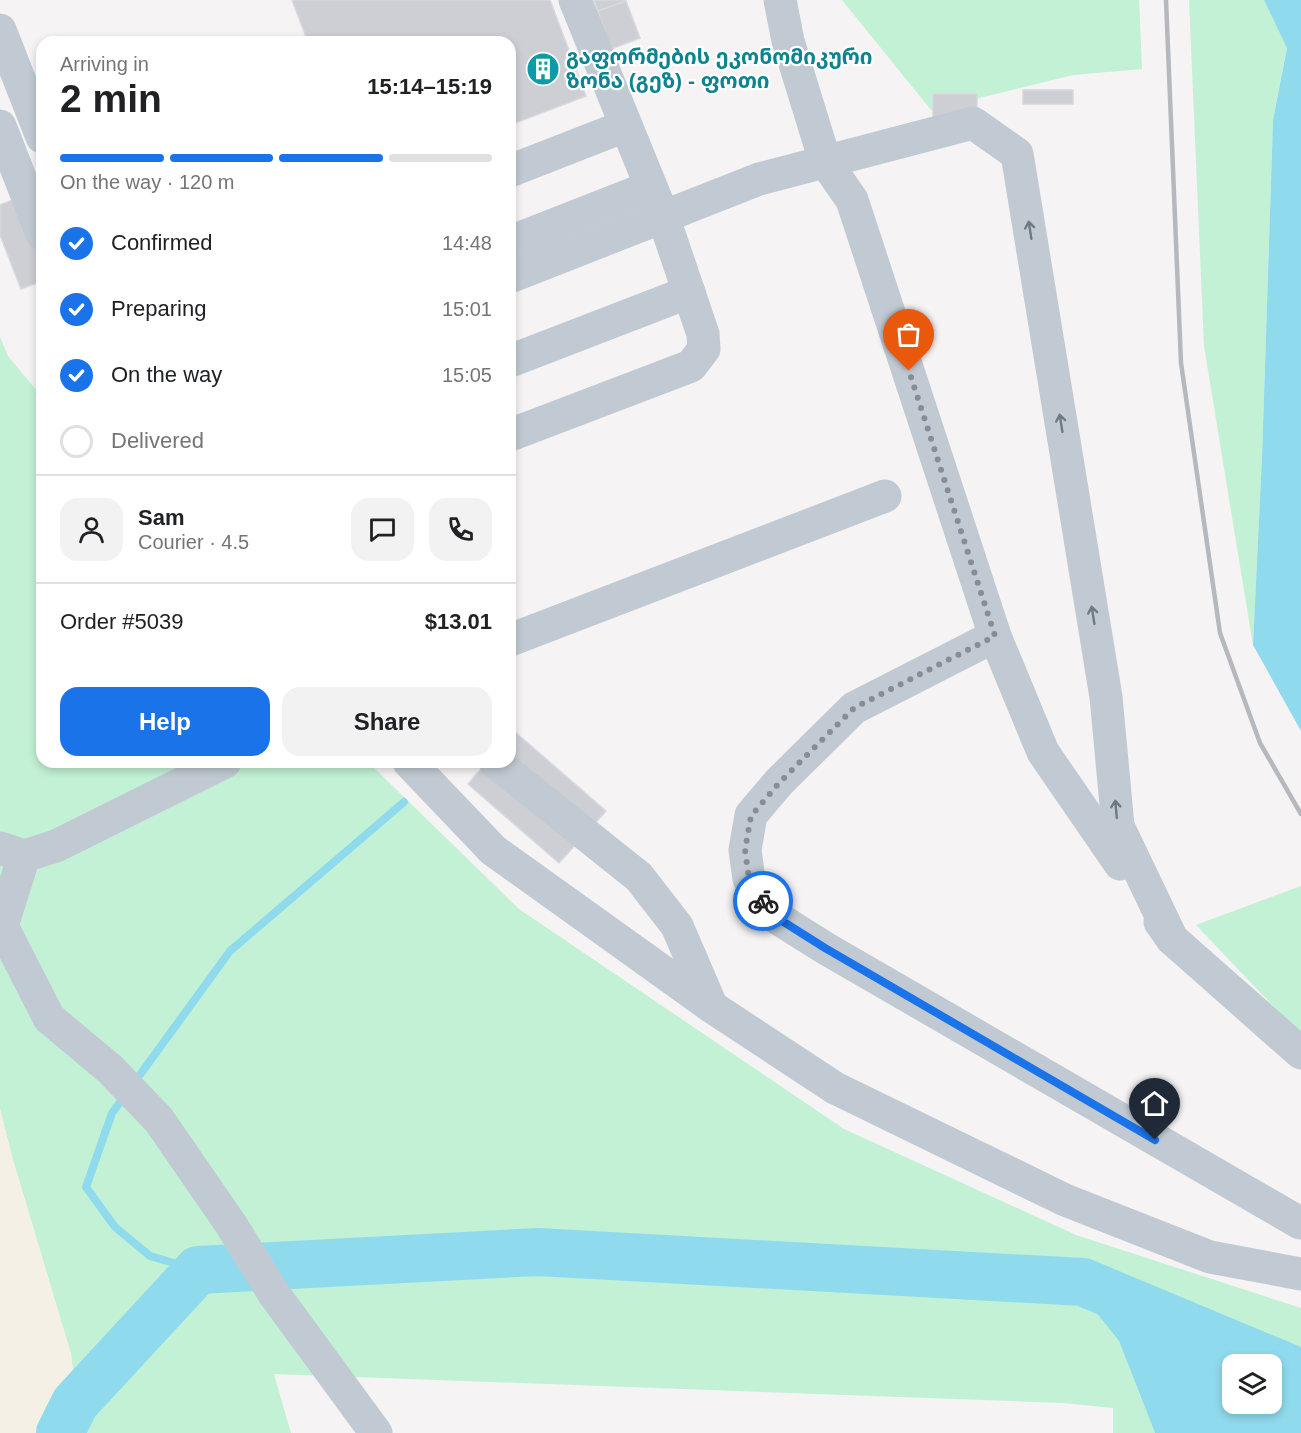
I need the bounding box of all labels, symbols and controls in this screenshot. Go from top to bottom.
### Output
place label: გაფორმების ეკონომიკური ზონა (გეზ) - ფოთი [566,45,873,93]
building icon: გაფორმების ეკონომიკური ზონა (გეზ) - ფოთი [525,51,561,87]
text: Arriving in [60,53,149,75]
text: 15:14–15:19 [367,74,492,99]
text: 2 min [60,77,162,120]
text: On the way · 120 m [60,171,235,193]
one-way arrow [1024,221,1035,241]
icon: check [60,227,93,260]
text: Confirmed [111,230,212,255]
text: 14:48 [442,232,492,254]
icon: check [60,293,93,326]
text: Preparing [111,296,206,321]
text: 15:01 [442,298,492,320]
pin [883,309,934,371]
icon: bag [892,318,925,351]
icon: check [60,359,93,392]
text: On the way [111,362,222,387]
text: 15:05 [442,364,492,386]
one-way arrow [1055,414,1066,433]
text: Delivered [111,428,204,453]
button: person [60,498,123,561]
button: chat [351,498,414,561]
button: phone [429,498,492,561]
text: Sam [138,505,184,530]
text: Courier · 4.5 [138,531,249,553]
one-way arrow [1087,606,1098,626]
text: Order #5039 [60,609,184,634]
text: $13.01 [425,609,492,634]
button: Help [60,687,270,756]
button: Share [282,687,492,756]
one-way arrow [1110,799,1121,819]
courier [733,871,793,931]
icon: bike [747,885,780,918]
pin [1129,1078,1180,1140]
icon: home [1138,1087,1171,1120]
map controls [1222,1354,1282,1414]
button: layers [1222,1354,1282,1414]

